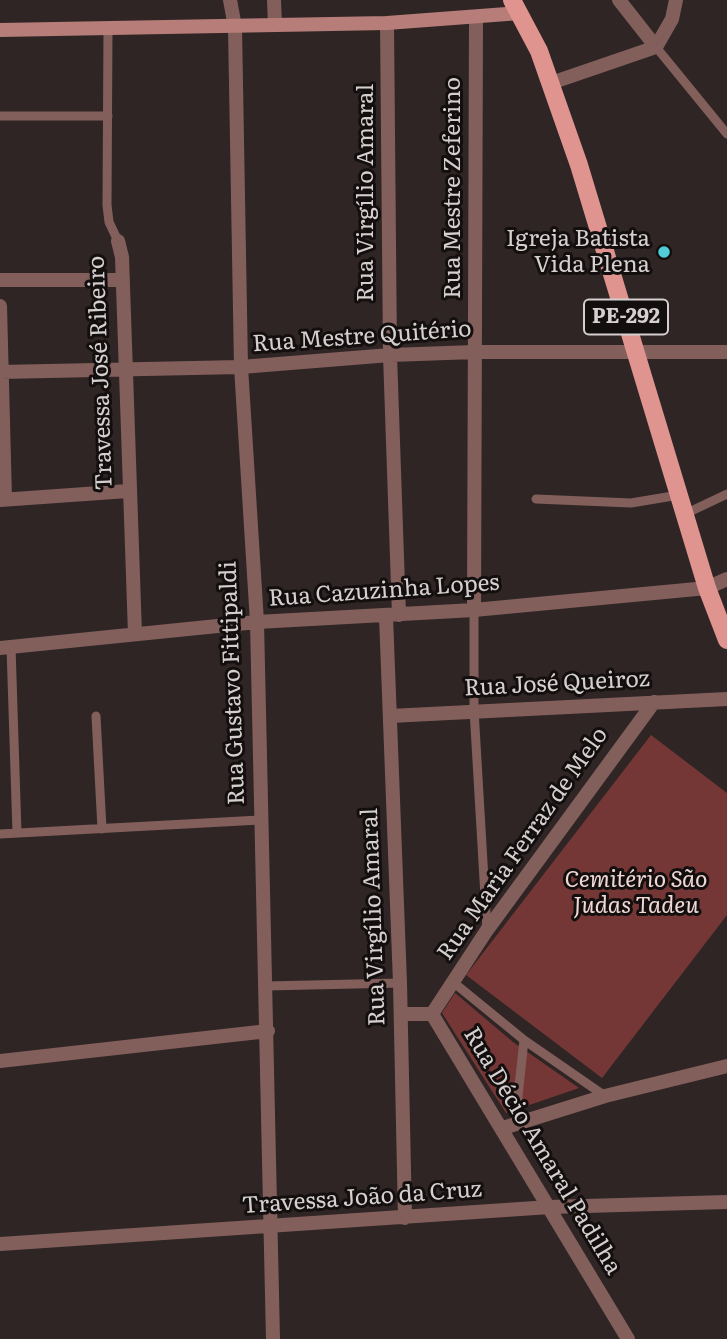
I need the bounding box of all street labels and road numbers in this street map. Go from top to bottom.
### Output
street label: Rua Mestre Zeferino [439,77,467,299]
street label: Rua Virgílio Amaral [352,84,380,302]
street label: Travessa José Ribeiro [83,255,119,491]
road number: PE-292 [584,300,668,334]
street label: Rua Mestre Quitério [252,316,472,358]
street label: Rua Gustavo Fittipaldi [215,561,251,805]
street label: Rua Cazuzinha Lopes [268,569,500,613]
street label: Rua José Queiroz [463,665,651,703]
street label: Rua Maria Ferraz de Melo [432,722,614,966]
street label: Rua Virgílio Amaral [356,807,392,1027]
street label: Rua Décio Amaral Padilha [457,1022,627,1280]
street label: Travessa João da Cruz [241,1176,483,1220]

